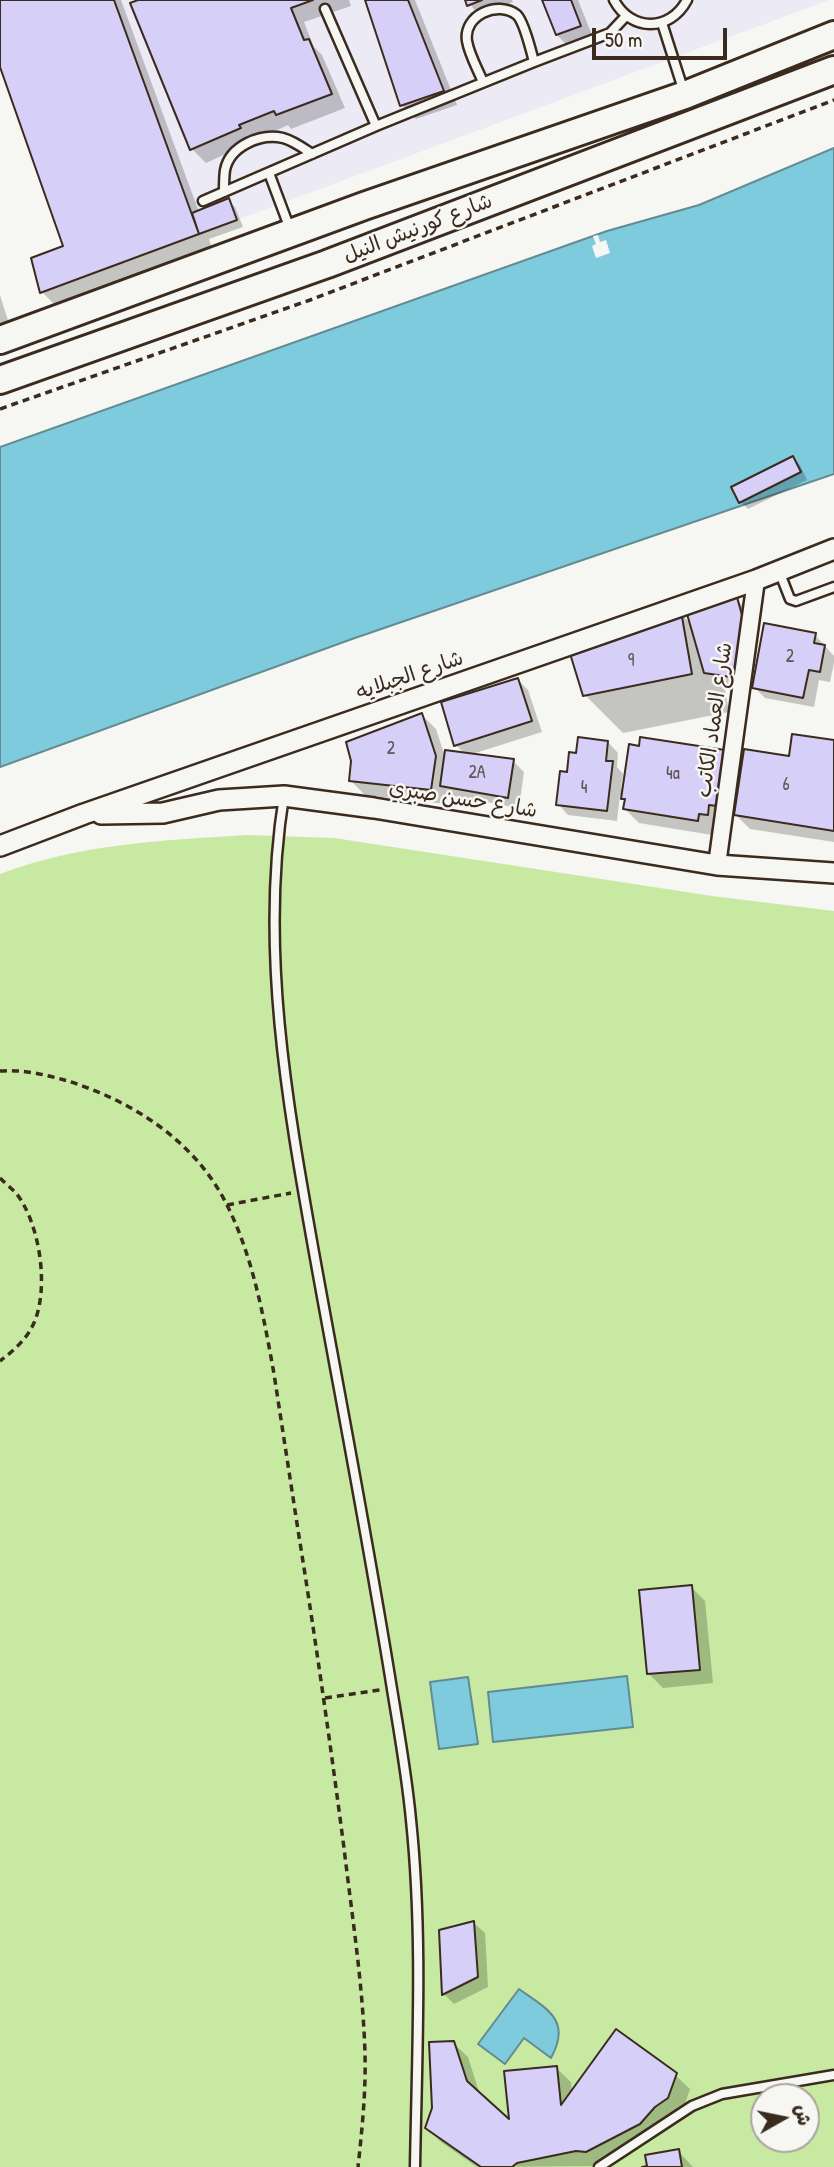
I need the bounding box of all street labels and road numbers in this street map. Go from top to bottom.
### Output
street label: شارع كورنيش النيل [340,189,496,269]
street label: شارع العماد الكاتب [692,641,738,799]
street label: شارع الجبلايه [353,646,467,706]
street label: شارع حسن صبري [387,776,539,824]

